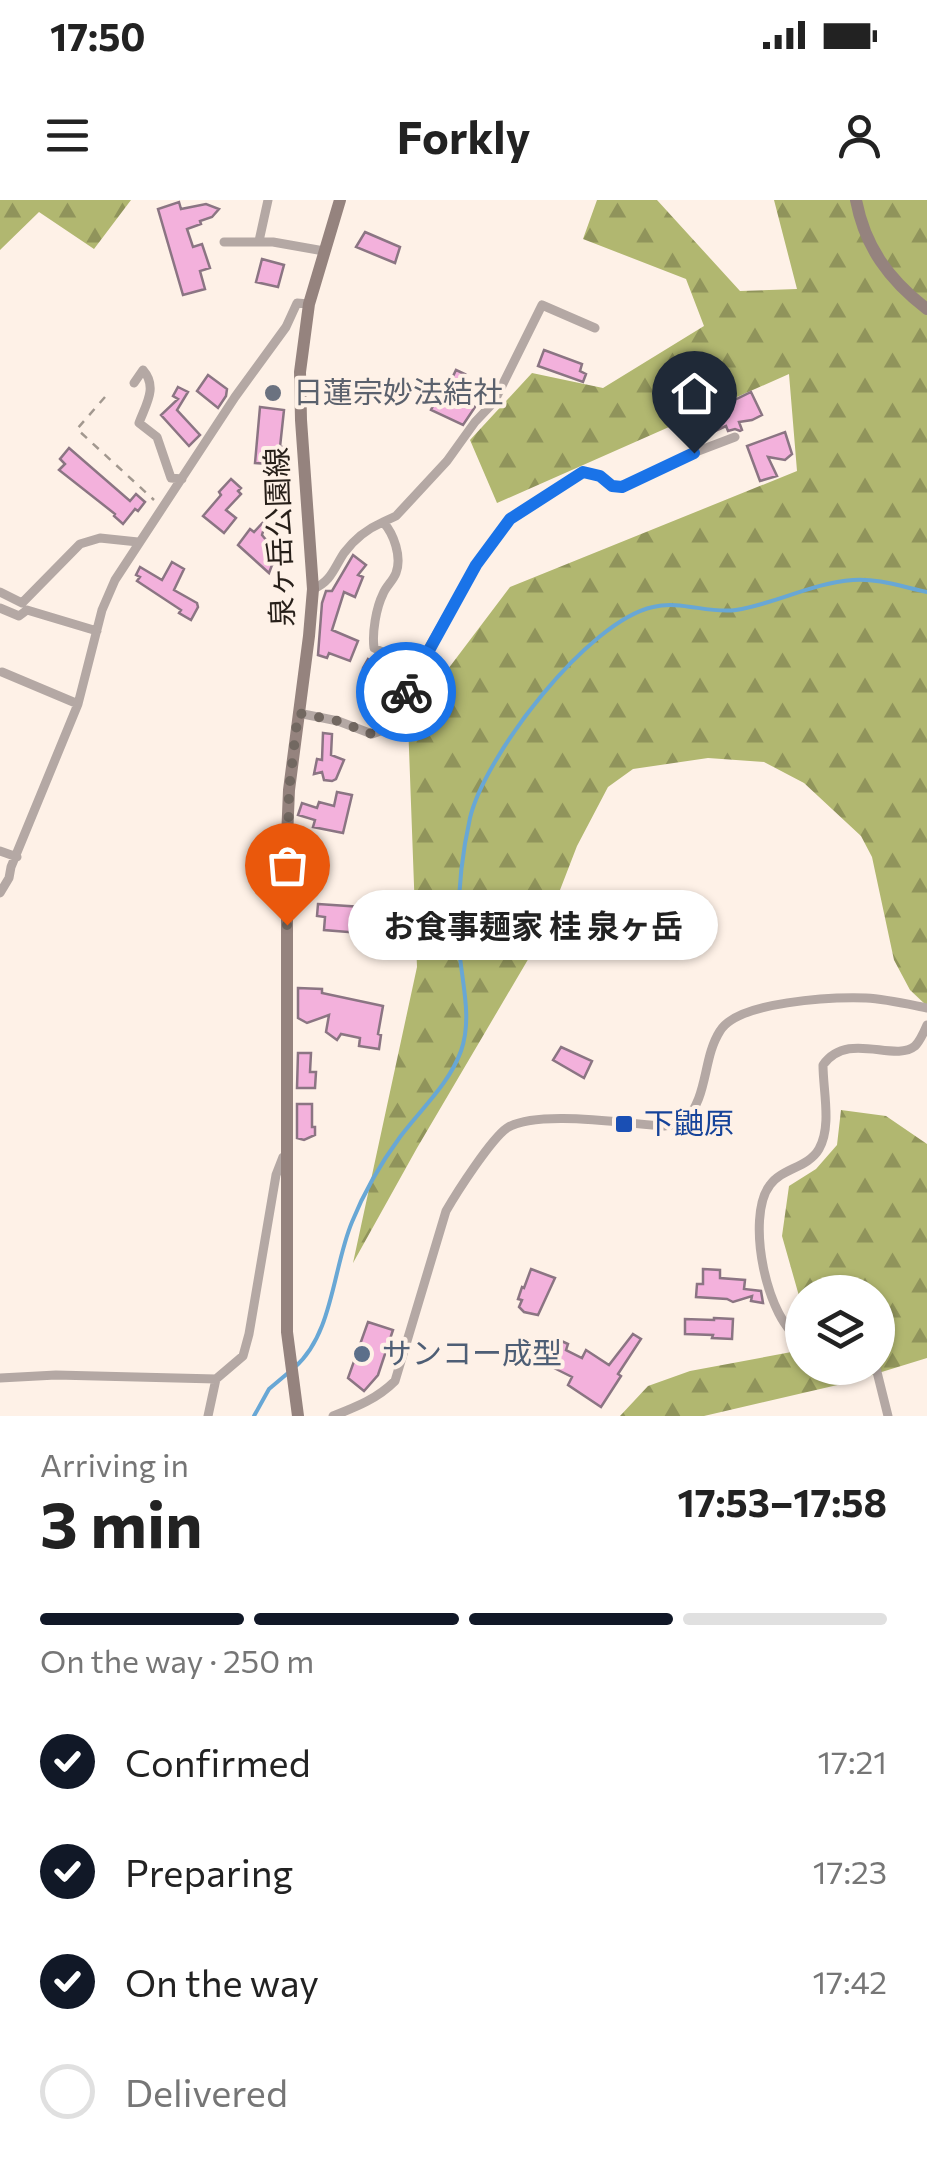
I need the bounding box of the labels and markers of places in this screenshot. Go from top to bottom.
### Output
pin [652,351,737,454]
place label: 日蓮宗妙法結社 [293,372,503,409]
marker: 日蓮宗妙法結社 [262,382,284,404]
pin [245,823,330,926]
callout: お食事麺家 桂 泉ヶ岳 [347,890,717,960]
place label: 下鼬原 [644,1103,734,1140]
marker: 下鼬原 [613,1113,635,1135]
place label: サンコー成型 [382,1333,562,1370]
marker: サンコー成型 [351,1343,373,1365]

